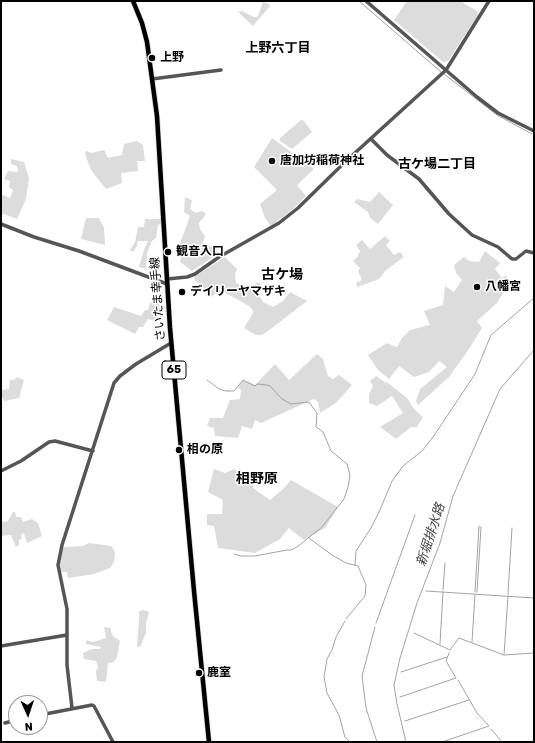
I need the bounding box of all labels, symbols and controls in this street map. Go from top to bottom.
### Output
district label: 上野六丁目 [246,40,310,56]
place label: 上野 [160,51,184,65]
marker: 上野 [147,53,157,63]
place label: 唐加坊稲荷神社 [280,154,364,168]
marker: 唐加坊稲荷神社 [267,156,277,166]
district label: 古ケ場二丁目 [398,156,476,172]
place label: 観音入口 [176,245,224,259]
marker: 観音入口 [163,247,173,257]
street label: さいたま幸手線 [148,257,168,341]
district label: 古ケ場 [261,267,303,283]
place label: 八幡宮 [485,280,521,294]
marker: 八幡宮 [472,282,482,292]
place label: デイリーヤマザキ [190,285,286,299]
marker: デイリーヤマザキ [177,287,187,297]
road number: 65 [162,361,186,379]
place label: 相の原 [187,443,223,457]
marker: 相の原 [174,445,184,455]
district label: 相野原 [236,471,278,487]
water label: 新堀排水路 [414,502,448,568]
place label: 鹿室 [207,666,231,680]
marker: 鹿室 [194,668,204,678]
north arrow [8,695,48,735]
text: N [24,720,33,733]

